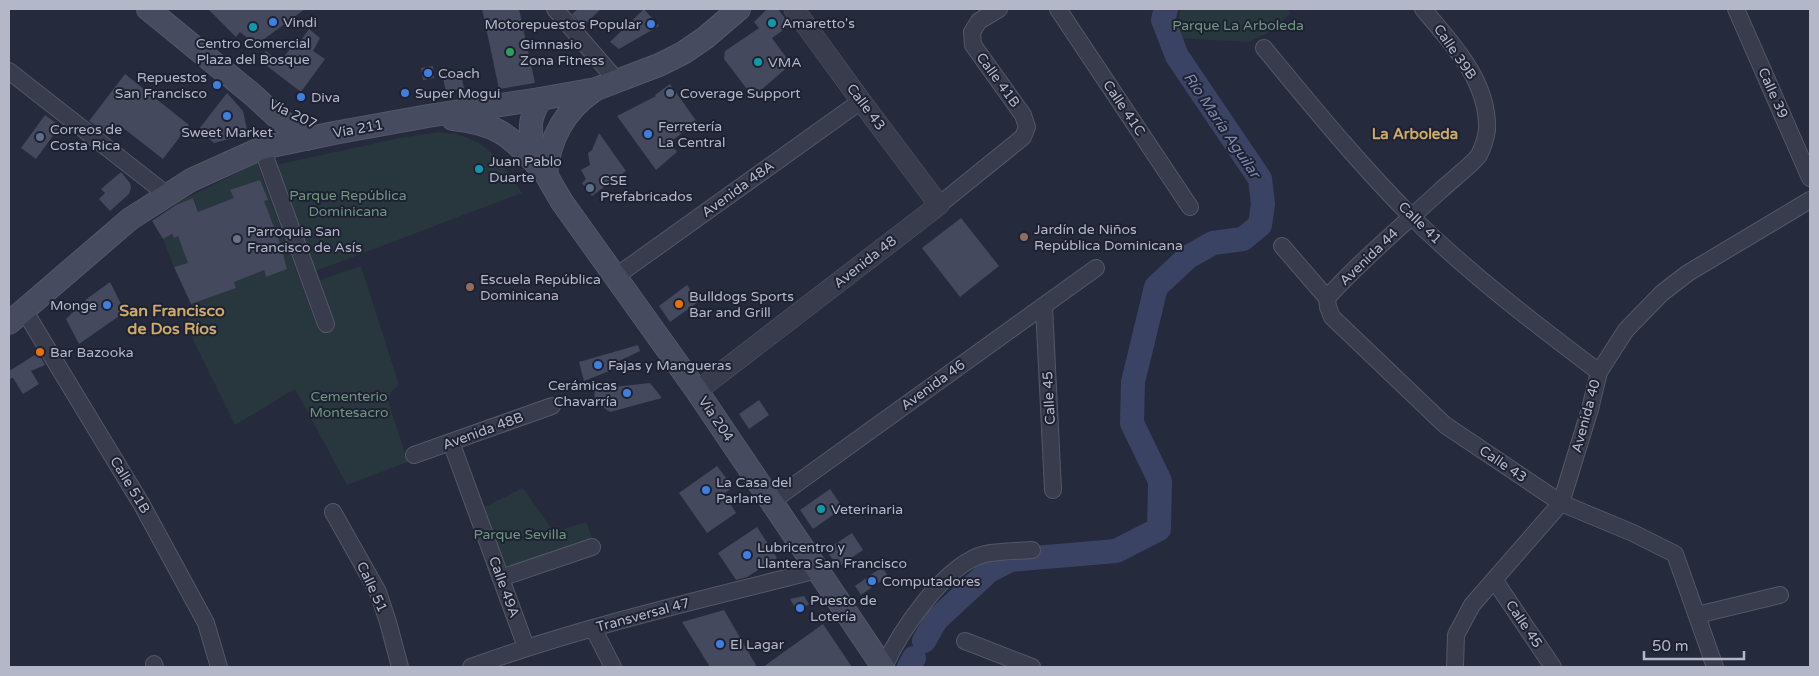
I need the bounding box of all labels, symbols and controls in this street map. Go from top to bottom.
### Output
place label: Vindi [283,14,317,31]
place label: Amaretto's [782,15,855,32]
marker: Vindi [267,16,279,28]
place label: Motorepuestos Popular [485,16,642,33]
marker: Amaretto's [766,17,778,29]
park label: Parque La Arboleda [1172,17,1304,34]
marker: Motorepuestos Popular [645,18,657,30]
marker: Centro Comercial Plaza del Bosque [247,21,259,33]
street label: Calle 39B [1430,21,1480,83]
place label: Centro Comercial Plaza del Bosque [196,35,310,68]
place label: Gimnasio Zona Fitness [520,36,605,69]
marker: Gimnasio Zona Fitness [504,46,516,58]
street label: Calle 41B [972,49,1024,111]
place label: VMA [768,54,802,71]
marker: VMA [752,56,764,68]
place label: Coach [438,65,480,82]
street label: Calle 39 [1754,65,1792,121]
marker: Coach [422,67,434,79]
place label: Repuestos San Francisco [115,69,207,102]
water label: Río María Aguilar [1180,69,1265,183]
street label: Calle 41C [1099,77,1149,139]
marker: Repuestos San Francisco [211,79,223,91]
street label: Calle 43 [843,80,889,134]
place label: Super Mogui [415,85,500,102]
place label: Coverage Support [680,85,801,102]
marker: Super Mogui [399,87,411,99]
marker: Coverage Support [664,87,676,99]
place label: Diva [311,89,340,106]
marker: Diva [295,91,307,103]
street label: Vía 207 [266,96,320,132]
marker: Sweet Market [221,110,233,122]
street label: Vía 211 [331,116,385,142]
place label: Ferretería La Central [658,118,725,151]
place label: Correos de Costa Rica [50,121,122,154]
place label: Sweet Market [181,124,273,141]
district label: La Arboleda [1372,125,1458,143]
marker: Ferretería La Central [642,128,654,140]
marker: Correos de Costa Rica [34,131,46,143]
place label: Juan Pablo Duarte [489,153,562,186]
street label: Avenida 48A [698,157,778,221]
marker: Juan Pablo Duarte [473,163,485,175]
place label: CSE Prefabricados [600,172,693,205]
marker: CSE Prefabricados [584,182,596,194]
park label: Parque República Dominicana [289,187,407,220]
street label: Calle 41 [1395,198,1445,248]
place label: Jardín de Niños República Dominicana [1034,221,1183,254]
place label: Parroquia San Francisco de Asís [247,223,362,256]
street label: Avenida 44 [1336,225,1402,289]
marker: Jardín de Niños República Dominicana [1018,231,1030,243]
street label: Avenida 48 [830,232,900,292]
marker: Parroquia San Francisco de Asís [231,233,243,245]
place label: Escuela República Dominicana [480,271,601,304]
marker: Escuela República Dominicana [464,281,476,293]
place label: Bulldogs Sports Bar and Grill [689,288,794,321]
place label: Monge [50,297,97,314]
marker: Bulldogs Sports Bar and Grill [673,298,685,310]
marker: Monge [101,299,113,311]
district label: San Francisco de Dos Ríos [119,301,225,339]
place label: Bar Bazooka [50,344,134,361]
marker: Bar Bazooka [34,346,46,358]
street label: Avenida 46 [898,356,969,414]
place label: Fajas y Mangueras [608,357,732,374]
marker: Fajas y Mangueras [592,359,604,371]
street label: Calle 45 [1039,371,1059,425]
place label: Cerámicas Chavarría [548,377,617,410]
street label: Avenida 40 [1568,377,1604,454]
marker: Cerámicas Chavarría [621,387,633,399]
park label: Cementerio Montesacro [309,388,389,421]
street label: Vía 204 [695,393,737,445]
street label: Avenida 48B [440,409,526,453]
street label: Calle 43 [1476,442,1530,486]
street label: Calle 51B [106,453,154,517]
place label: La Casa del Parlante [716,474,792,507]
marker: La Casa del Parlante [700,484,712,496]
place label: Veterinaria [831,501,903,518]
marker: Veterinaria [815,503,827,515]
park label: Parque Sevilla [473,526,567,543]
place label: Lubricentro y Llantera San Francisco [757,539,907,572]
marker: Lubricentro y Llantera San Francisco [741,549,753,561]
street label: Calle 49A [485,554,523,620]
street label: Calle 51 [353,559,391,615]
place label: Computadores [882,573,981,590]
marker: Computadores [866,575,878,587]
place label: Puesto de Lotería [810,592,877,625]
street label: Transversal 47 [594,594,692,636]
street label: Calle 45 [1502,597,1546,651]
marker: Puesto de Lotería [794,602,806,614]
scale bar [1644,628,1744,660]
place label: El Lagar [730,636,785,653]
text: 50 m [1652,637,1689,655]
marker: El Lagar [714,638,726,650]

